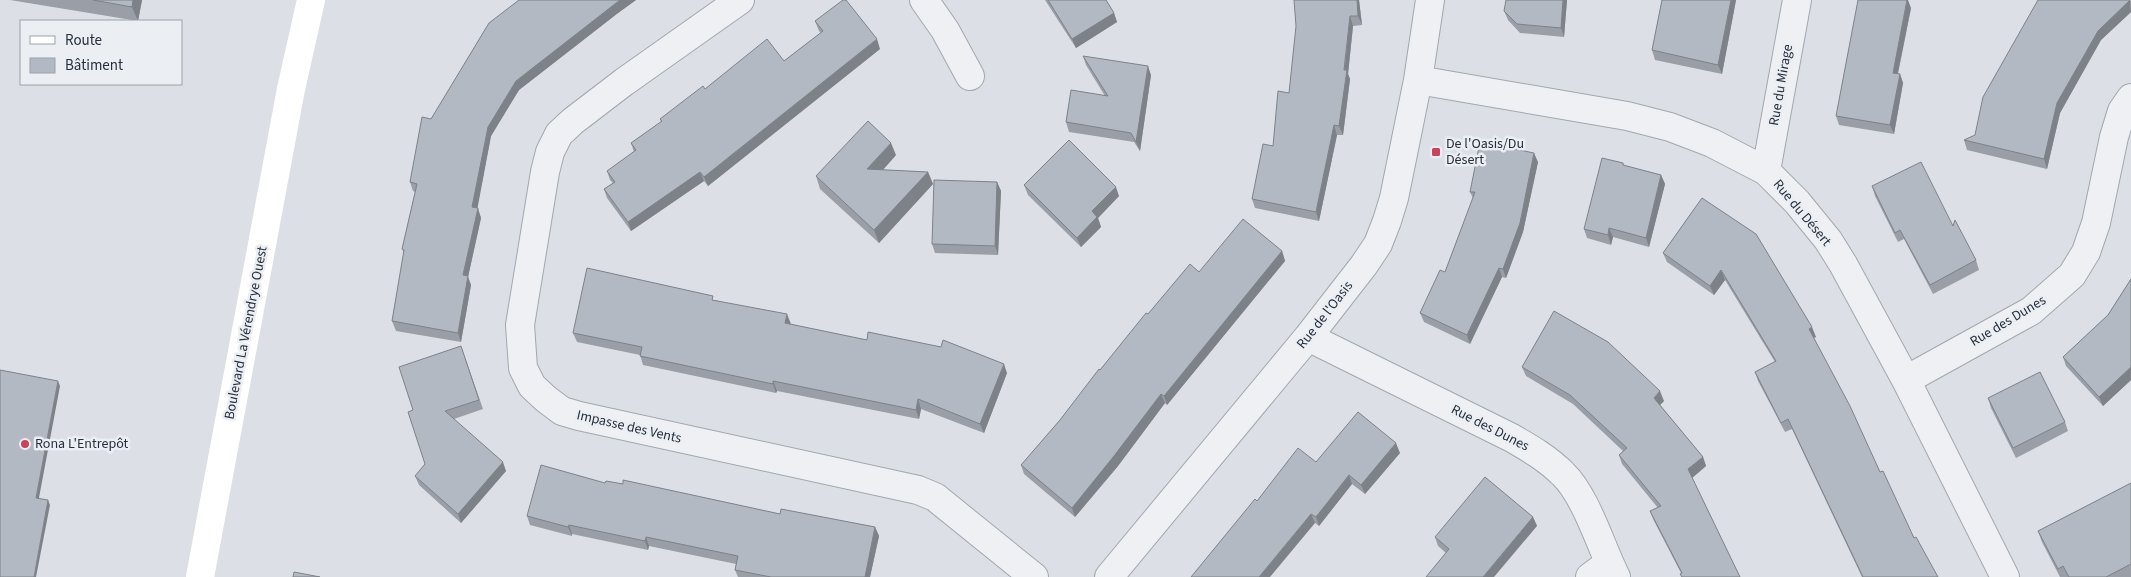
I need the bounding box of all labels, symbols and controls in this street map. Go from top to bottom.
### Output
legend [20,20,182,85]
text: Route [65,30,102,51]
street label: Rue du Mirage [1764,43,1798,127]
text: Bâtiment [65,55,123,76]
place label: De l'Oasis/Du Désert [1446,134,1524,170]
marker: De l'Oasis/Du Désert [1430,146,1442,158]
street label: Rue du Désert [1768,175,1836,251]
street label: Boulevard La Vérendrye Ouest [219,244,273,421]
street label: Rue de l'Oasis [1292,277,1358,353]
street label: Rue des Dunes [1966,290,2050,352]
street label: Rue des Dunes [1447,400,1533,456]
street label: Impasse des Vents [575,405,683,449]
place label: Rona L'Entrepôt [35,434,129,454]
marker: Rona L'Entrepôt [19,438,31,450]

